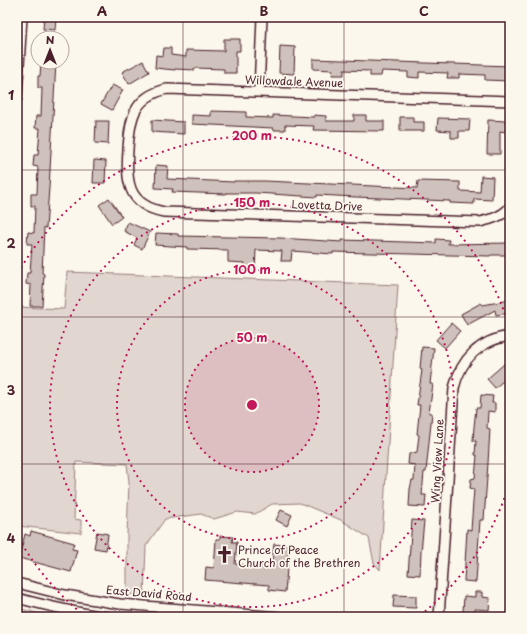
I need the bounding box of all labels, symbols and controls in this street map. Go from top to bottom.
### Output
text: A [97,1,107,20]
text: B [260,1,269,20]
text: C [419,1,429,20]
north arrow [30,30,70,70]
text: N [46,31,55,48]
street label: Willowdale Avenue [245,71,343,91]
text: 1 [8,85,14,104]
text: 200 m [232,126,272,144]
text: 150 m [234,193,270,211]
street label: Lovetta Drive [291,195,363,215]
text: 2 [6,233,16,252]
text: 100 m [233,260,271,278]
text: 50 m [236,328,268,346]
text: 3 [7,380,16,399]
centre of rings [245,398,259,412]
street label: Wing View Lane [426,418,448,504]
text: 4 [7,528,16,547]
place label: Prince of Peace Church of the Brethren [238,541,360,571]
church icon: Prince of Peace Church of the Brethren [215,545,235,565]
street label: East David Road [106,581,192,605]

